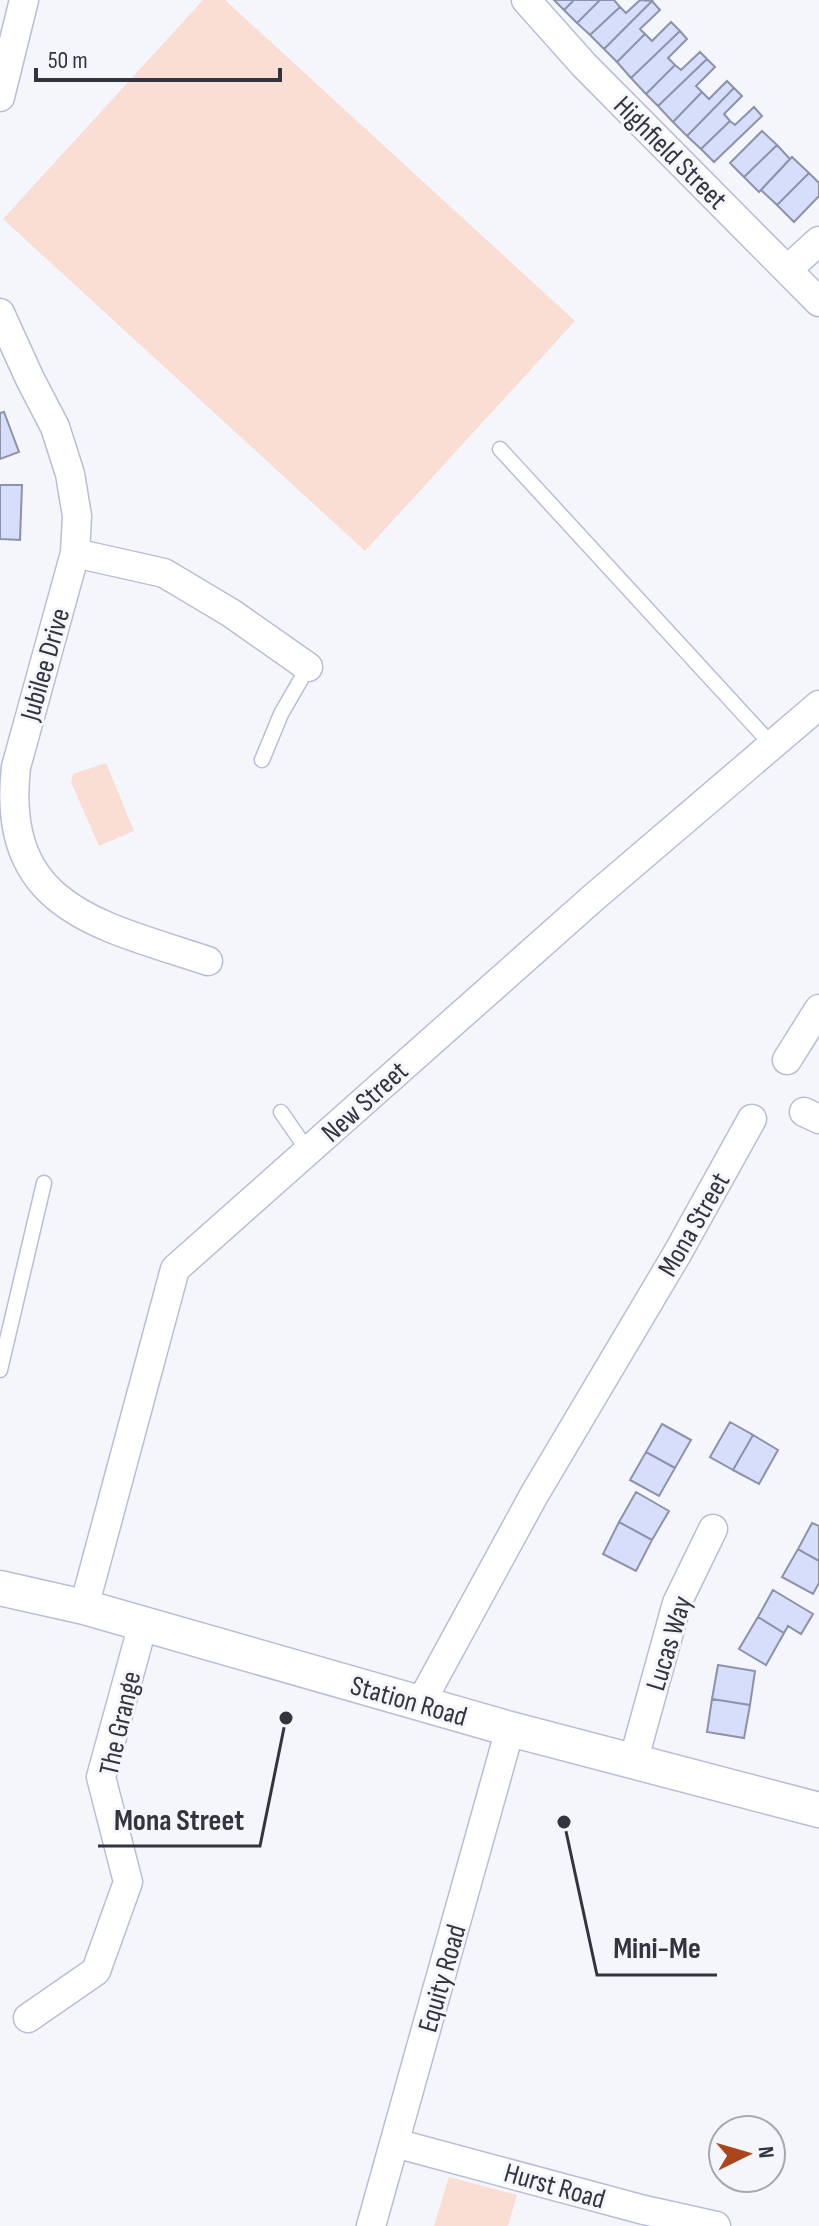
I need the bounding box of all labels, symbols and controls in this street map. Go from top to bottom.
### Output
scale bar [36,32,280,82]
text: 50 m [48,46,88,75]
street label: Highfield Street [606,90,733,217]
street label: Jubilee Drive [13,604,77,725]
street label: New Street [315,1055,415,1149]
street label: Mona Street [651,1167,737,1283]
street label: Lucas Way [639,1592,699,1695]
street label: The Grange [93,1668,148,1778]
street label: Station Road [347,1669,471,1734]
callout: Mona Street [98,1792,260,1846]
text: Mona Street [114,1803,244,1839]
street label: Equity Road [411,1921,474,2036]
callout: Mini-Me [597,1921,717,1975]
text: Mini-Me [613,1931,701,1967]
north arrow [707,2114,787,2194]
text: N [751,2145,779,2159]
street label: Hurst Road [500,2156,609,2217]

